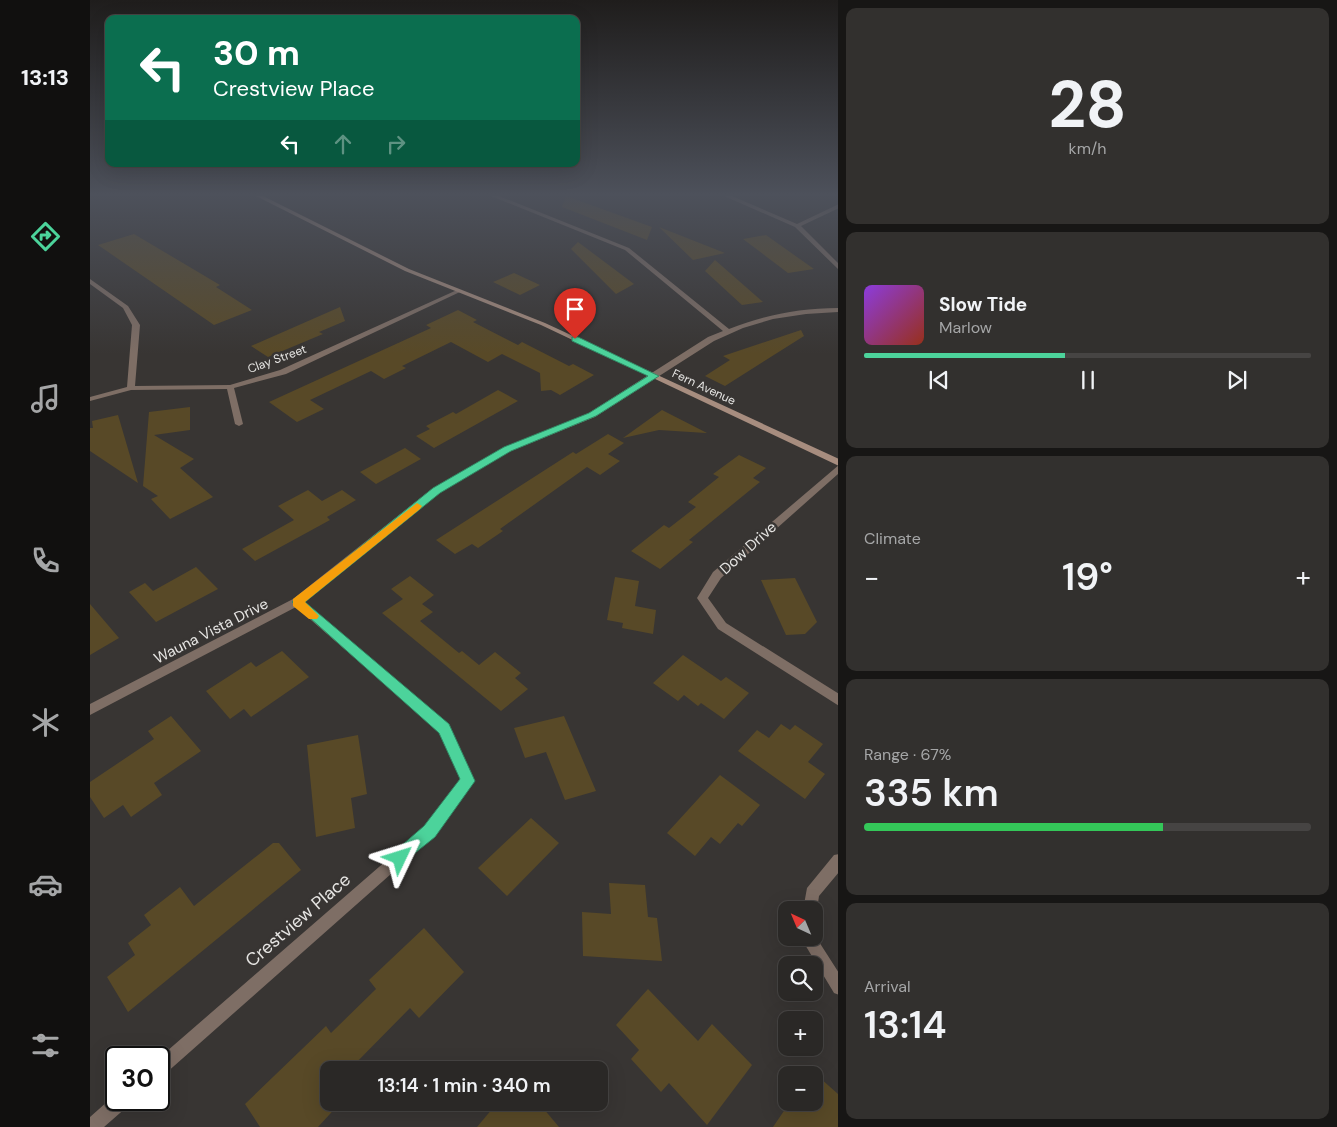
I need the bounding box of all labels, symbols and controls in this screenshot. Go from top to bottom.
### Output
text: 30 m [213,30,300,76]
icon: left [130,35,195,100]
text: 13:13 [21,63,69,92]
text: 28 [1048,63,1127,147]
text: Crestview Place [213,74,374,103]
icon: left [276,130,304,158]
icon: ahead [329,130,357,158]
icon: right [382,130,410,158]
text: km/h [1069,138,1106,159]
icon: directions [28,219,63,254]
pin [554,288,596,339]
text: Slow Tide [939,292,1027,317]
icon: arrive [561,295,589,323]
text: Marlow [939,317,992,338]
street label: Clay Street [245,341,309,377]
street label: Fern Avenue [670,365,738,409]
icon: previous [925,366,953,394]
icon: pause [1074,366,1102,394]
icon: next [1223,366,1251,394]
icon: music [28,381,63,416]
street label: Dow Drive [715,517,781,579]
text: Climate [864,528,921,549]
icon: phone [28,543,63,578]
text: 19° [1062,552,1113,602]
text: − [864,559,879,596]
text: + [1296,559,1311,596]
street label: Wauna Vista Drive [150,594,272,668]
icon: climate [28,705,63,740]
text: Range · 67% [864,744,951,765]
text: 335 km [864,768,999,818]
position arrow [373,831,425,883]
icon: car [28,867,63,902]
street label: Crestview Place [240,868,356,972]
north arrow [778,901,822,946]
map controls [778,901,823,1111]
button: search [778,956,823,1001]
text: Arrival [864,976,911,997]
text: 13:14 [864,1000,947,1050]
button: + [778,1011,823,1056]
icon: filters [28,1028,63,1063]
speed limit sign: 30 [105,1046,170,1111]
button: − [778,1066,823,1111]
text: 13:14 · 1 min · 340 m [377,1073,551,1098]

